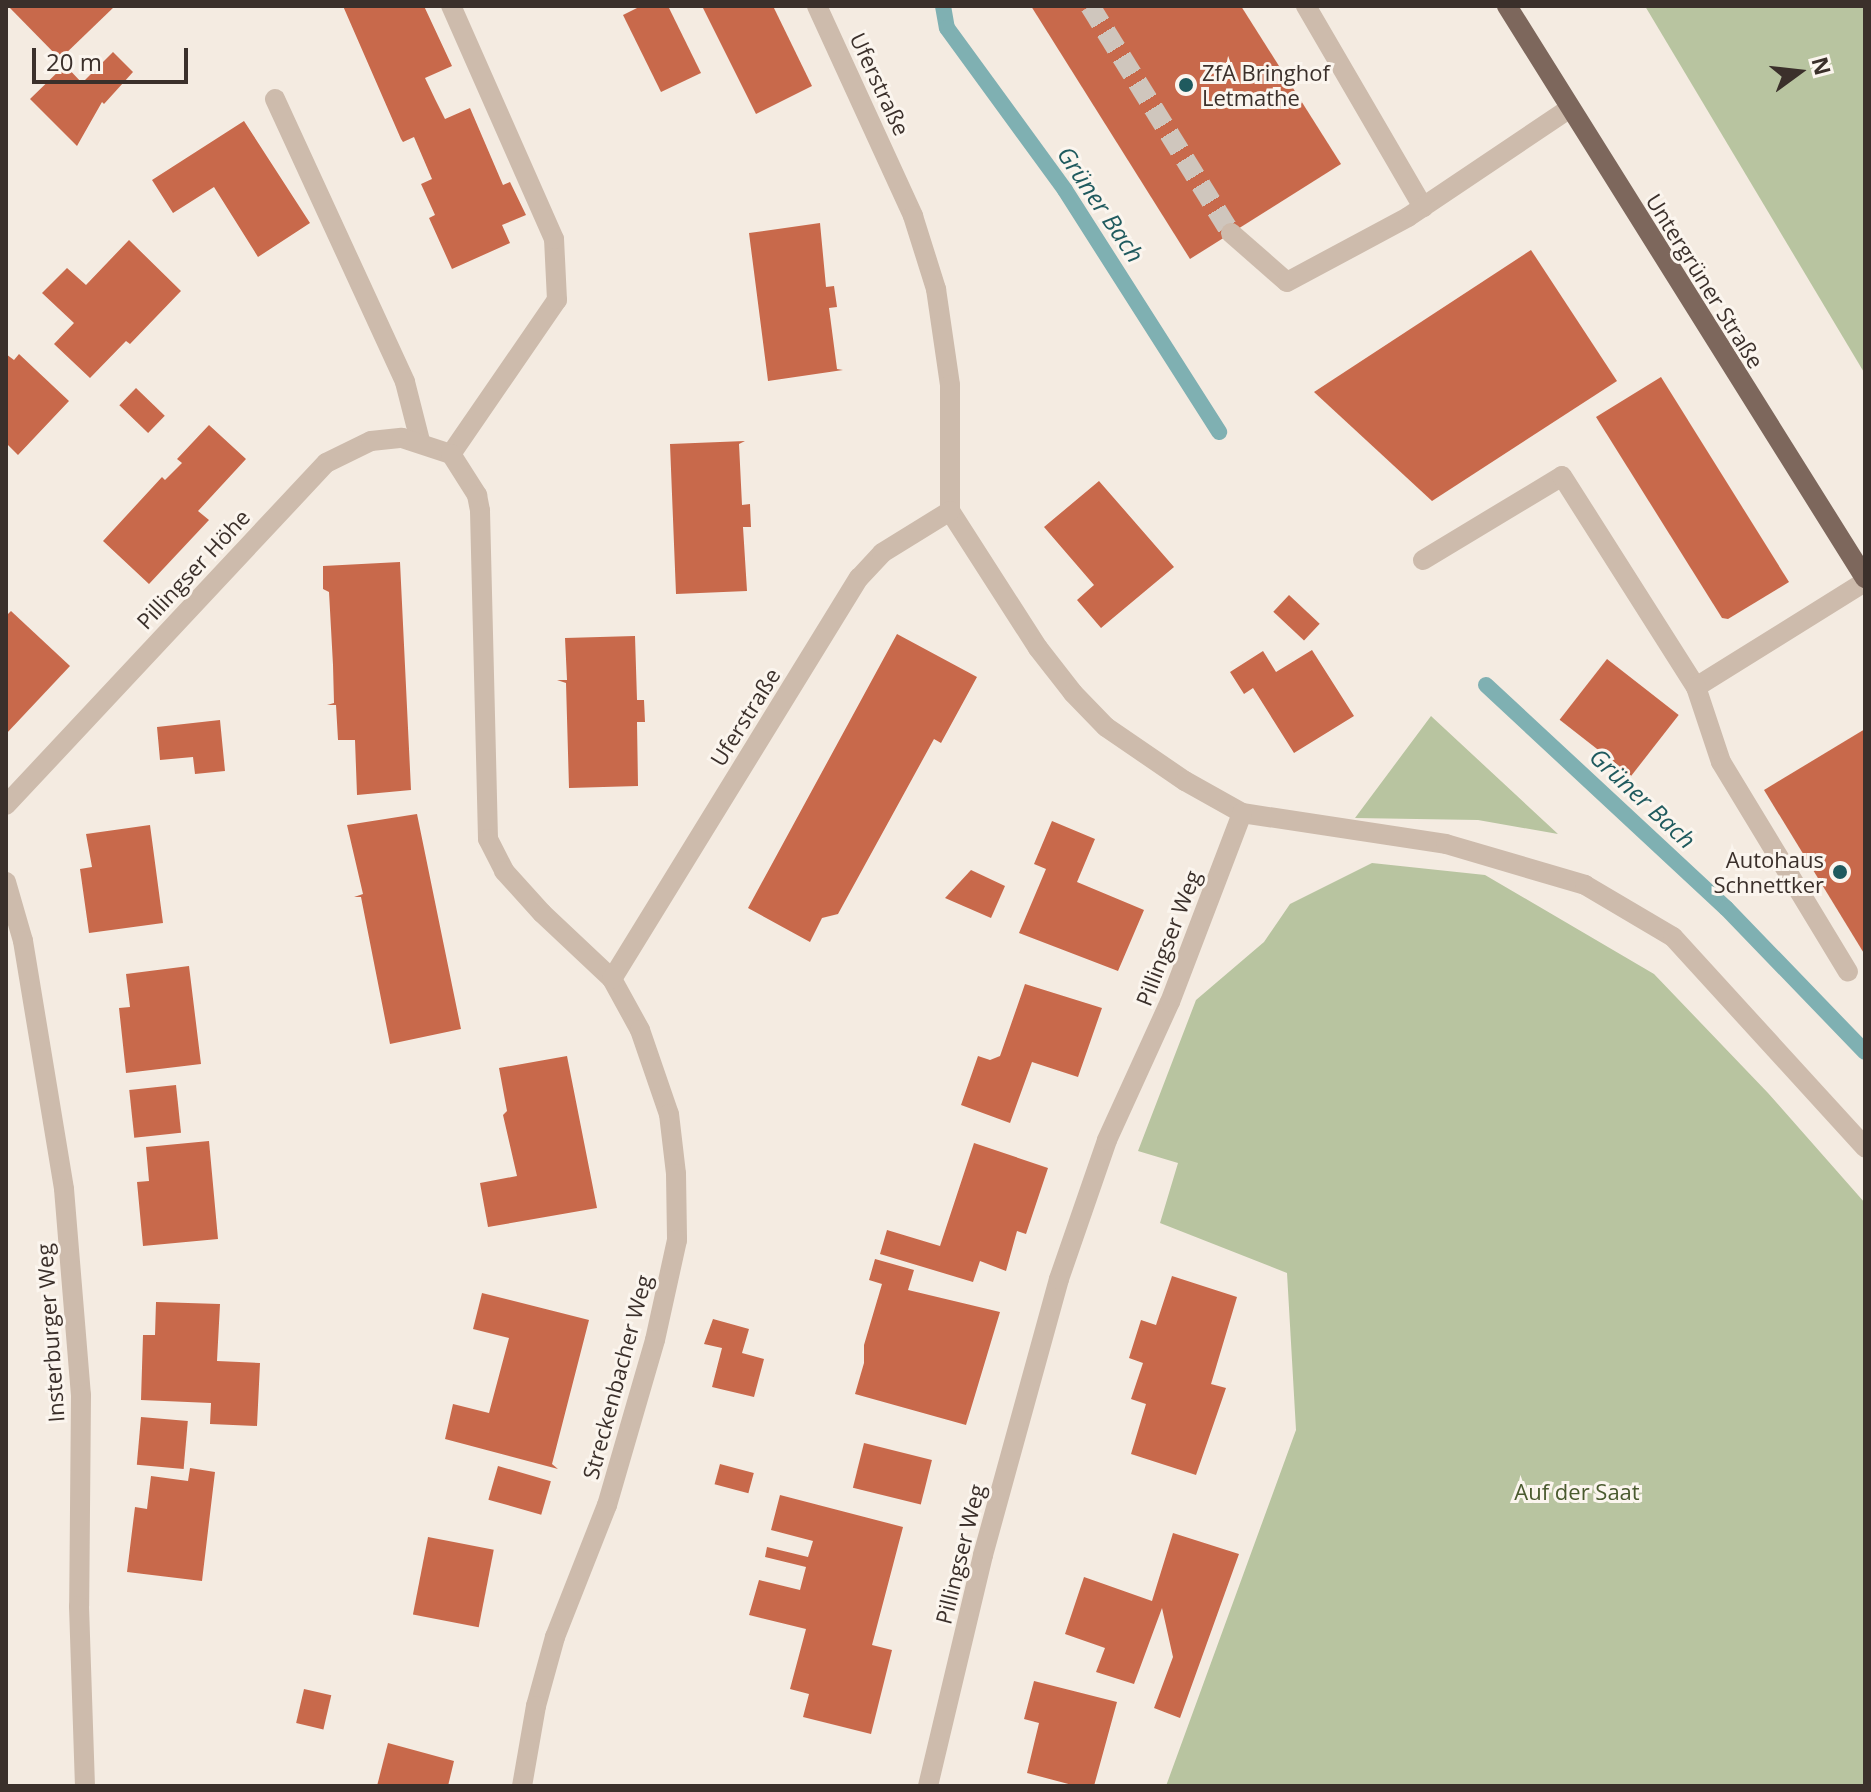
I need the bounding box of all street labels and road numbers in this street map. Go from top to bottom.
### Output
street label: Uferstraße [845,28,915,140]
street label: Untergrüner Straße [1641,189,1769,373]
street label: Pillingser Höhe [131,504,255,634]
street label: Uferstraße [705,663,785,771]
street label: Pillingser Weg [1130,866,1206,1010]
street label: Insterburger Weg [31,1243,69,1423]
street label: Streckenbacher Weg [577,1272,657,1482]
street label: Pillingser Weg [930,1481,990,1627]

